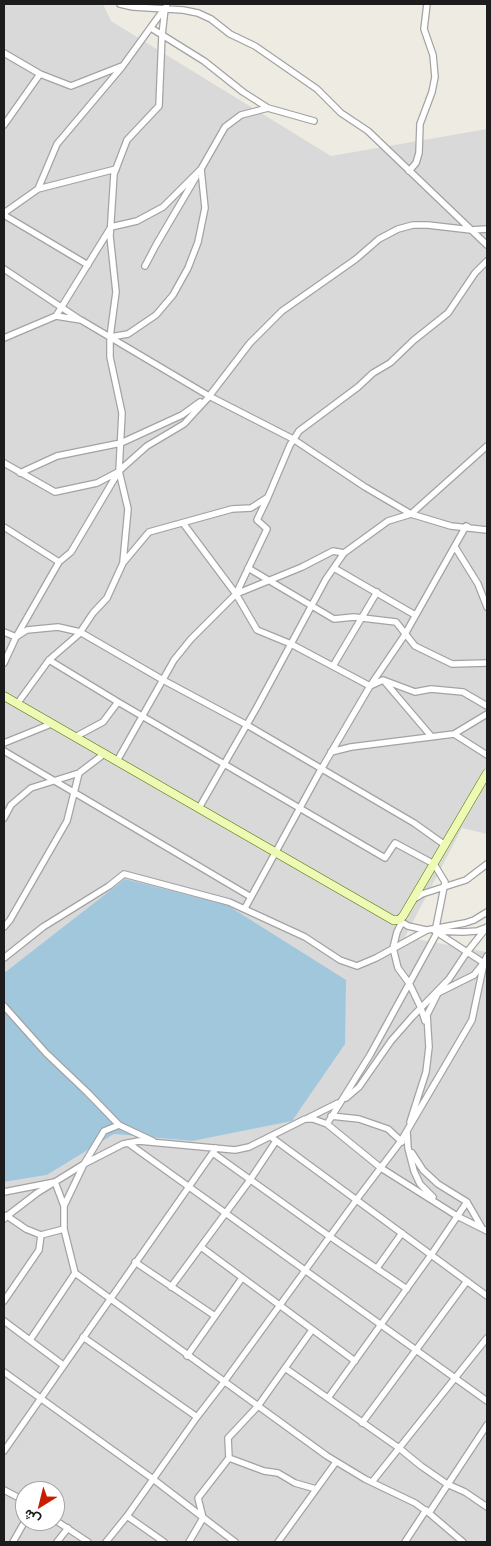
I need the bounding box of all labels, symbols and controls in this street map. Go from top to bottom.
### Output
north arrow [15,1481,65,1531]
text: ش [20,1505,44,1530]

